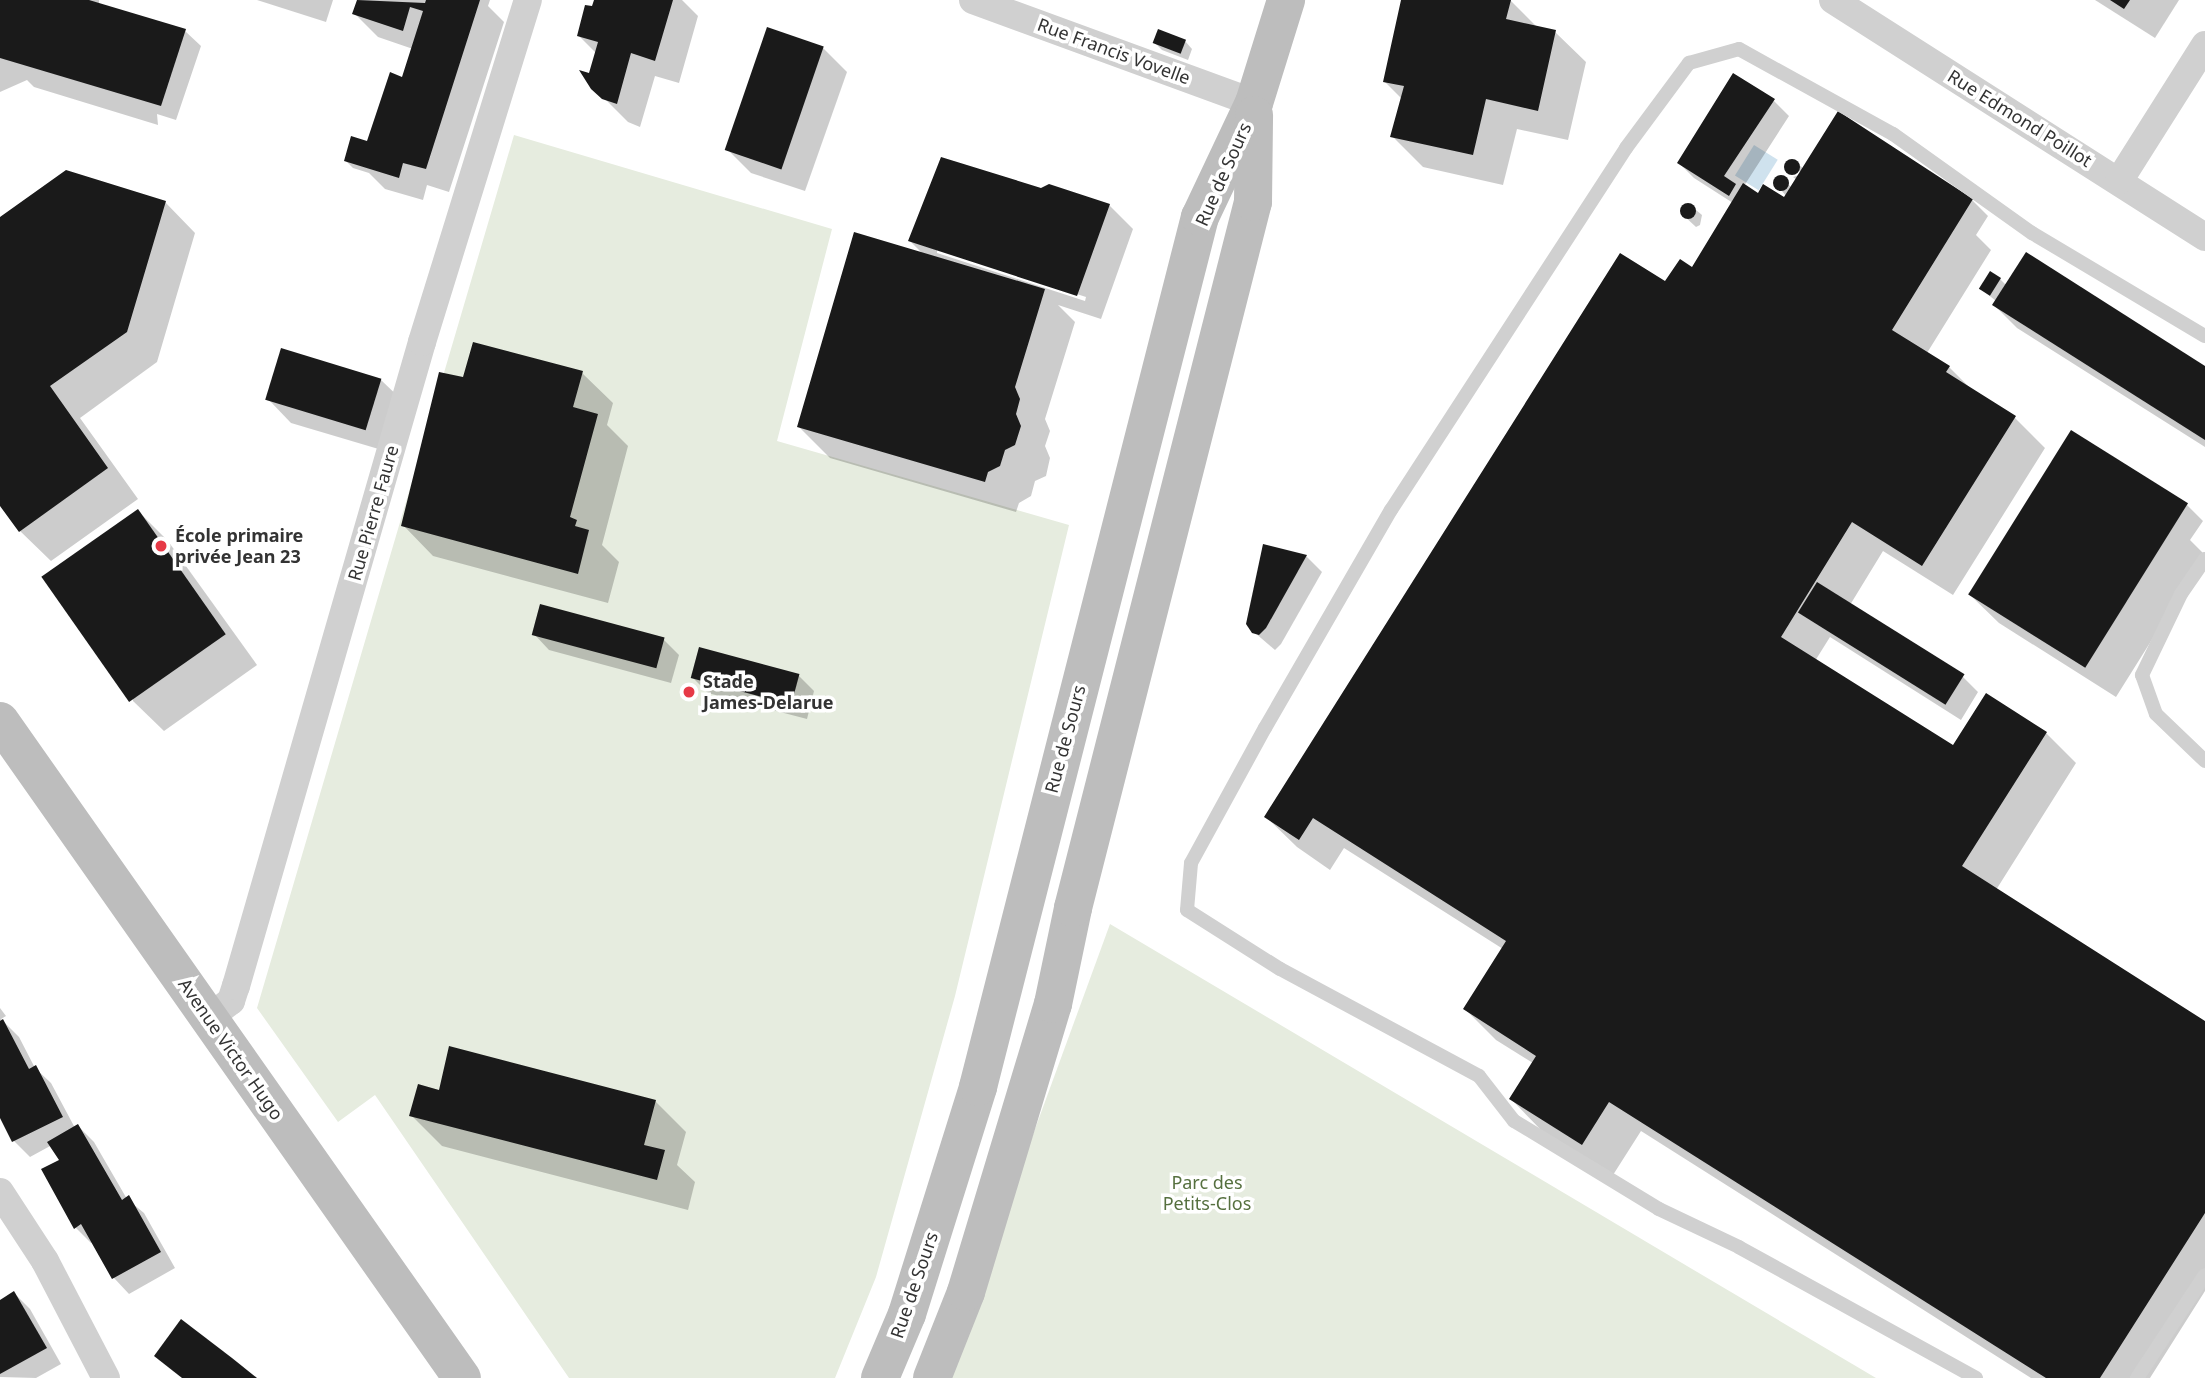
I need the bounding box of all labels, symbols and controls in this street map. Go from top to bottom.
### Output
street label: Rue Francis Vovelle [1035,13,1193,89]
street label: Rue Edmond Poillot [1944,65,2096,171]
street label: Rue de Sours [1191,119,1255,229]
street label: Rue Pierre Faure [343,443,403,583]
place label: École primaire privée Jean 23 [175,525,303,568]
marker: École primaire privée Jean 23 [153,538,169,554]
place label: Stade James-Delarue [703,671,833,714]
street label: Rue de Sours [1040,683,1090,795]
marker: Stade James-Delarue [681,684,697,700]
street label: Avenue Victor Hugo [174,974,288,1124]
park label: Parc des Petits-Clos [1163,1172,1251,1214]
street label: Rue de Sours [886,1229,942,1341]

